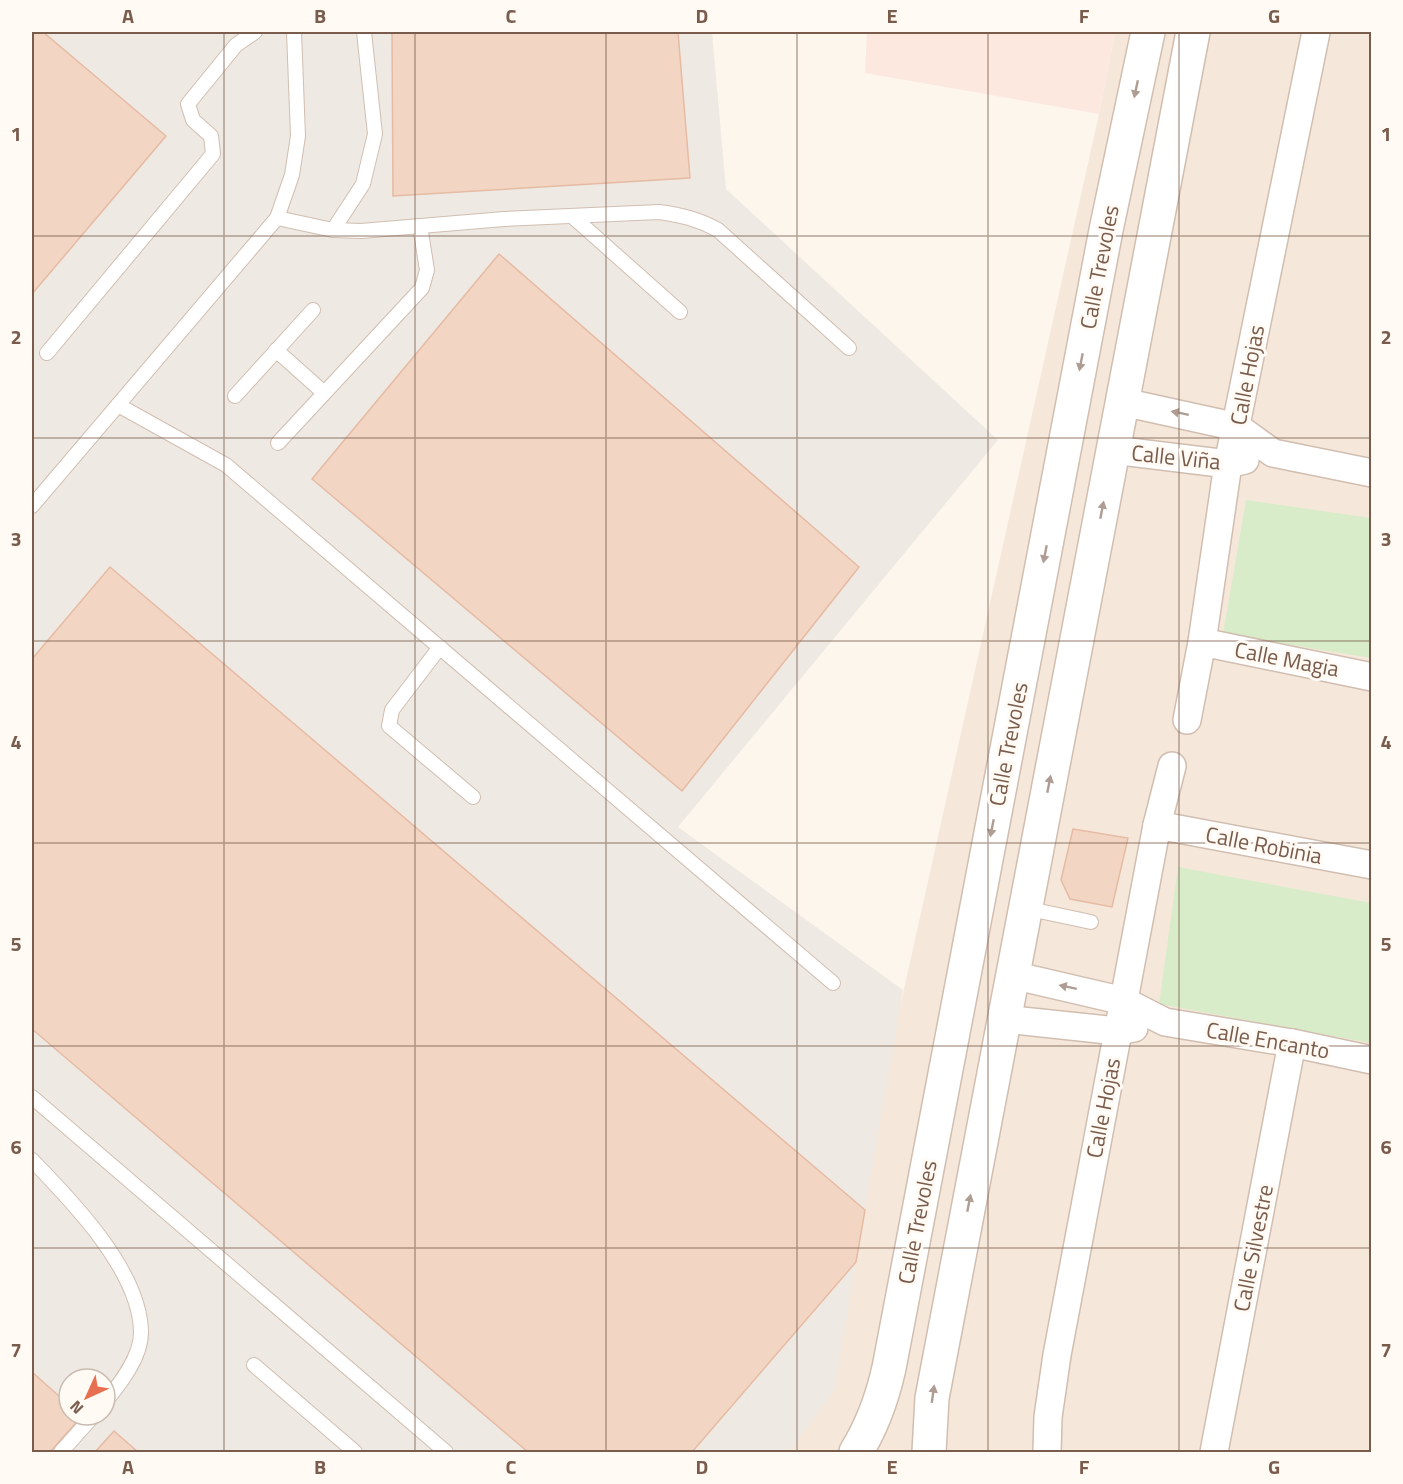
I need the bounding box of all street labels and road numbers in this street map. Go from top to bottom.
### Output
street label: Calle Trevoles [1070,202,1128,332]
street label: Calle Hojas [1221,322,1273,428]
street label: Calle Viña [1130,435,1222,479]
street label: Calle Magia [1232,632,1342,686]
street label: Calle Trevoles [979,679,1037,809]
street label: Calle Robinia [1203,817,1325,873]
street label: Calle Encanto [1204,1012,1332,1068]
street label: Calle Hojas [1077,1055,1129,1161]
street label: Calle Trevoles [888,1157,946,1287]
street label: Calle Silvestre [1224,1181,1282,1315]

